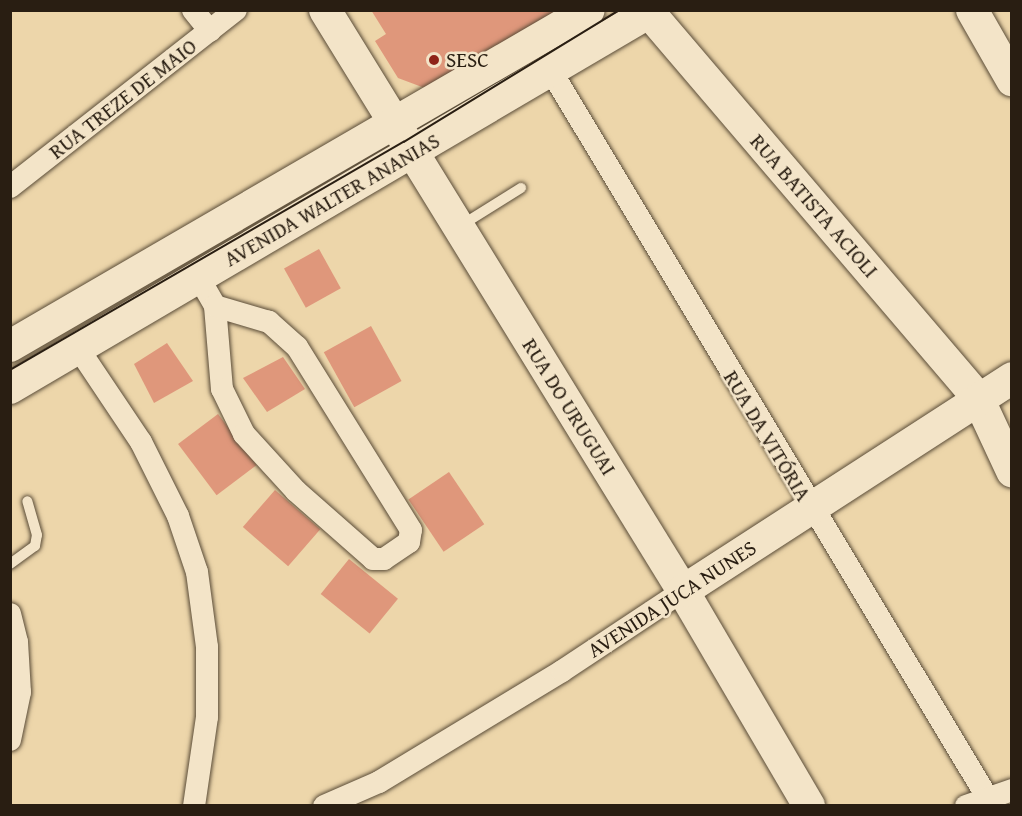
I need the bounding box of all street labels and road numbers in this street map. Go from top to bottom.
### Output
street label: RUA TREZE DE MAIO [44,34,202,164]
street label: AVENIDA WALTER ANANIAS [220,128,444,272]
street label: RUA BATISTA ACIOLI [745,129,883,283]
street label: RUA DO URUGUAI [517,334,621,480]
street label: RUA DA VITÓRIA [718,366,816,506]
street label: AVENIDA JUCA NUNES [583,535,761,663]

